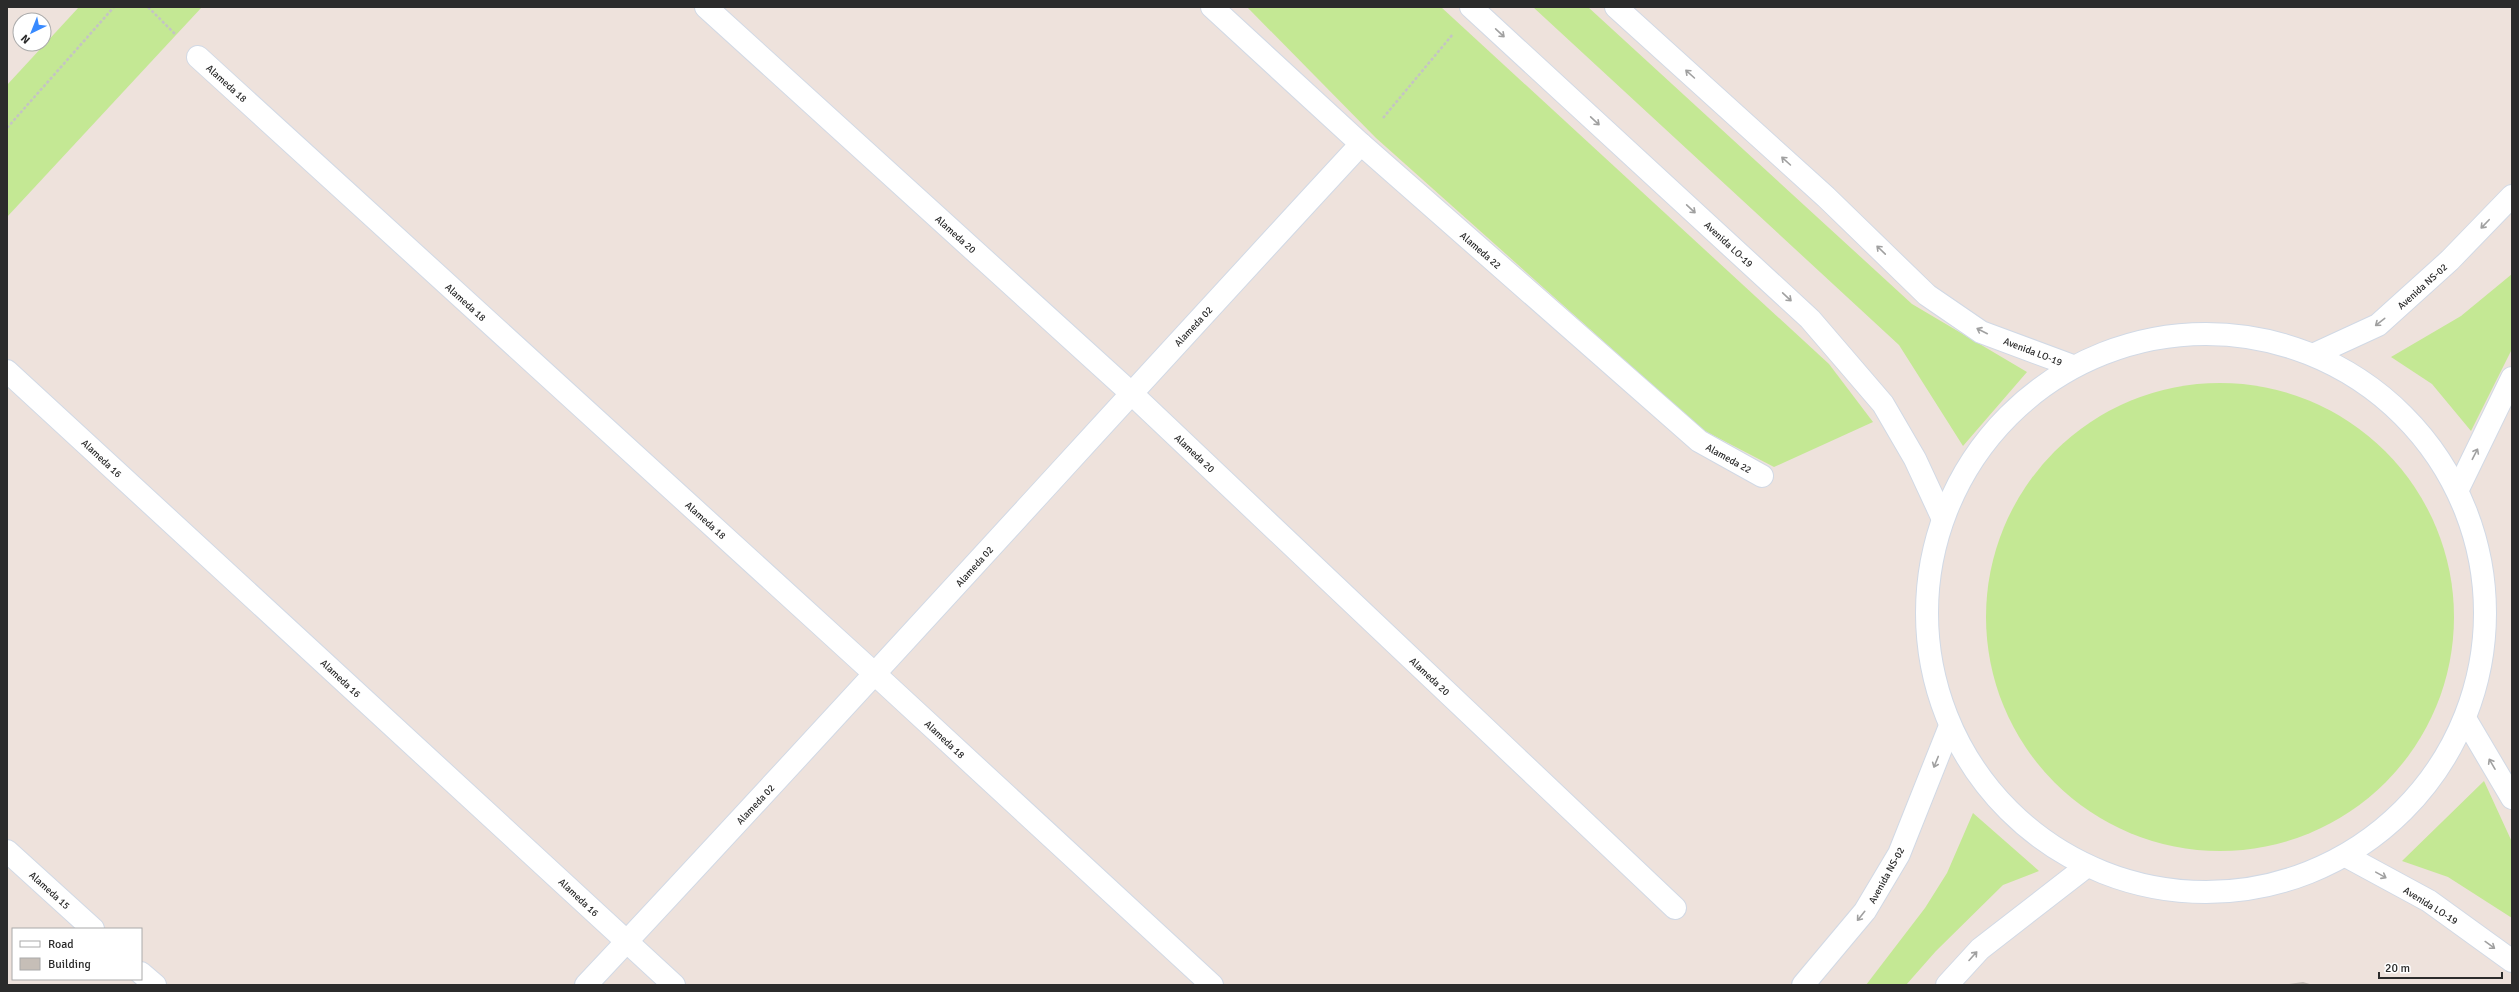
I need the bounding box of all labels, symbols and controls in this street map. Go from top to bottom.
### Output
north arrow [12,12,52,52]
one-way arrow [1494,29,1505,38]
text: N [18,32,33,46]
street label: Alameda 18 [204,62,249,105]
one-way arrow [1685,69,1695,78]
one-way arrow [1590,117,1600,126]
one-way arrow [1781,156,1791,166]
one-way arrow [1686,205,1696,214]
street label: Alameda 20 [933,213,978,256]
street label: Avenida LO-19 [1702,219,1755,270]
one-way arrow [2480,219,2490,229]
street label: Alameda 22 [1457,230,1503,272]
one-way arrow [1876,245,1886,255]
street label: Avenida NS-02 [2395,261,2450,312]
street label: Alameda 18 [443,281,488,324]
one-way arrow [1782,292,1792,302]
street label: Alameda 02 [1172,304,1215,349]
one-way arrow [2374,318,2385,327]
one-way arrow [1976,327,1988,334]
street label: Avenida LO-19 [2002,335,2064,369]
street label: Alameda 20 [1172,432,1217,475]
street label: Alameda 16 [79,437,124,480]
street label: Alameda 22 [1704,441,1753,476]
one-way arrow [2472,448,2480,460]
street label: Alameda 18 [683,499,728,542]
street label: Alameda 02 [953,544,996,589]
street label: Alameda 20 [1407,655,1452,698]
street label: Alameda 16 [318,657,363,700]
street label: Alameda 18 [922,718,967,761]
one-way arrow [1932,755,1939,767]
one-way arrow [2488,758,2496,770]
street label: Alameda 02 [734,782,777,827]
street label: Avenida NS-02 [1866,845,1907,906]
street label: Alameda 15 [27,869,72,912]
one-way arrow [2375,872,2387,879]
street label: Alameda 16 [556,876,601,919]
street label: Avenida LO-19 [2401,884,2460,927]
one-way arrow [1857,911,1866,921]
legend [12,928,142,980]
text: Road [48,937,74,952]
one-way arrow [2485,940,2496,949]
one-way arrow [1969,951,1978,961]
scale bar [2379,954,2502,980]
text: Building [48,957,91,972]
text: 20 m [2385,961,2410,976]

